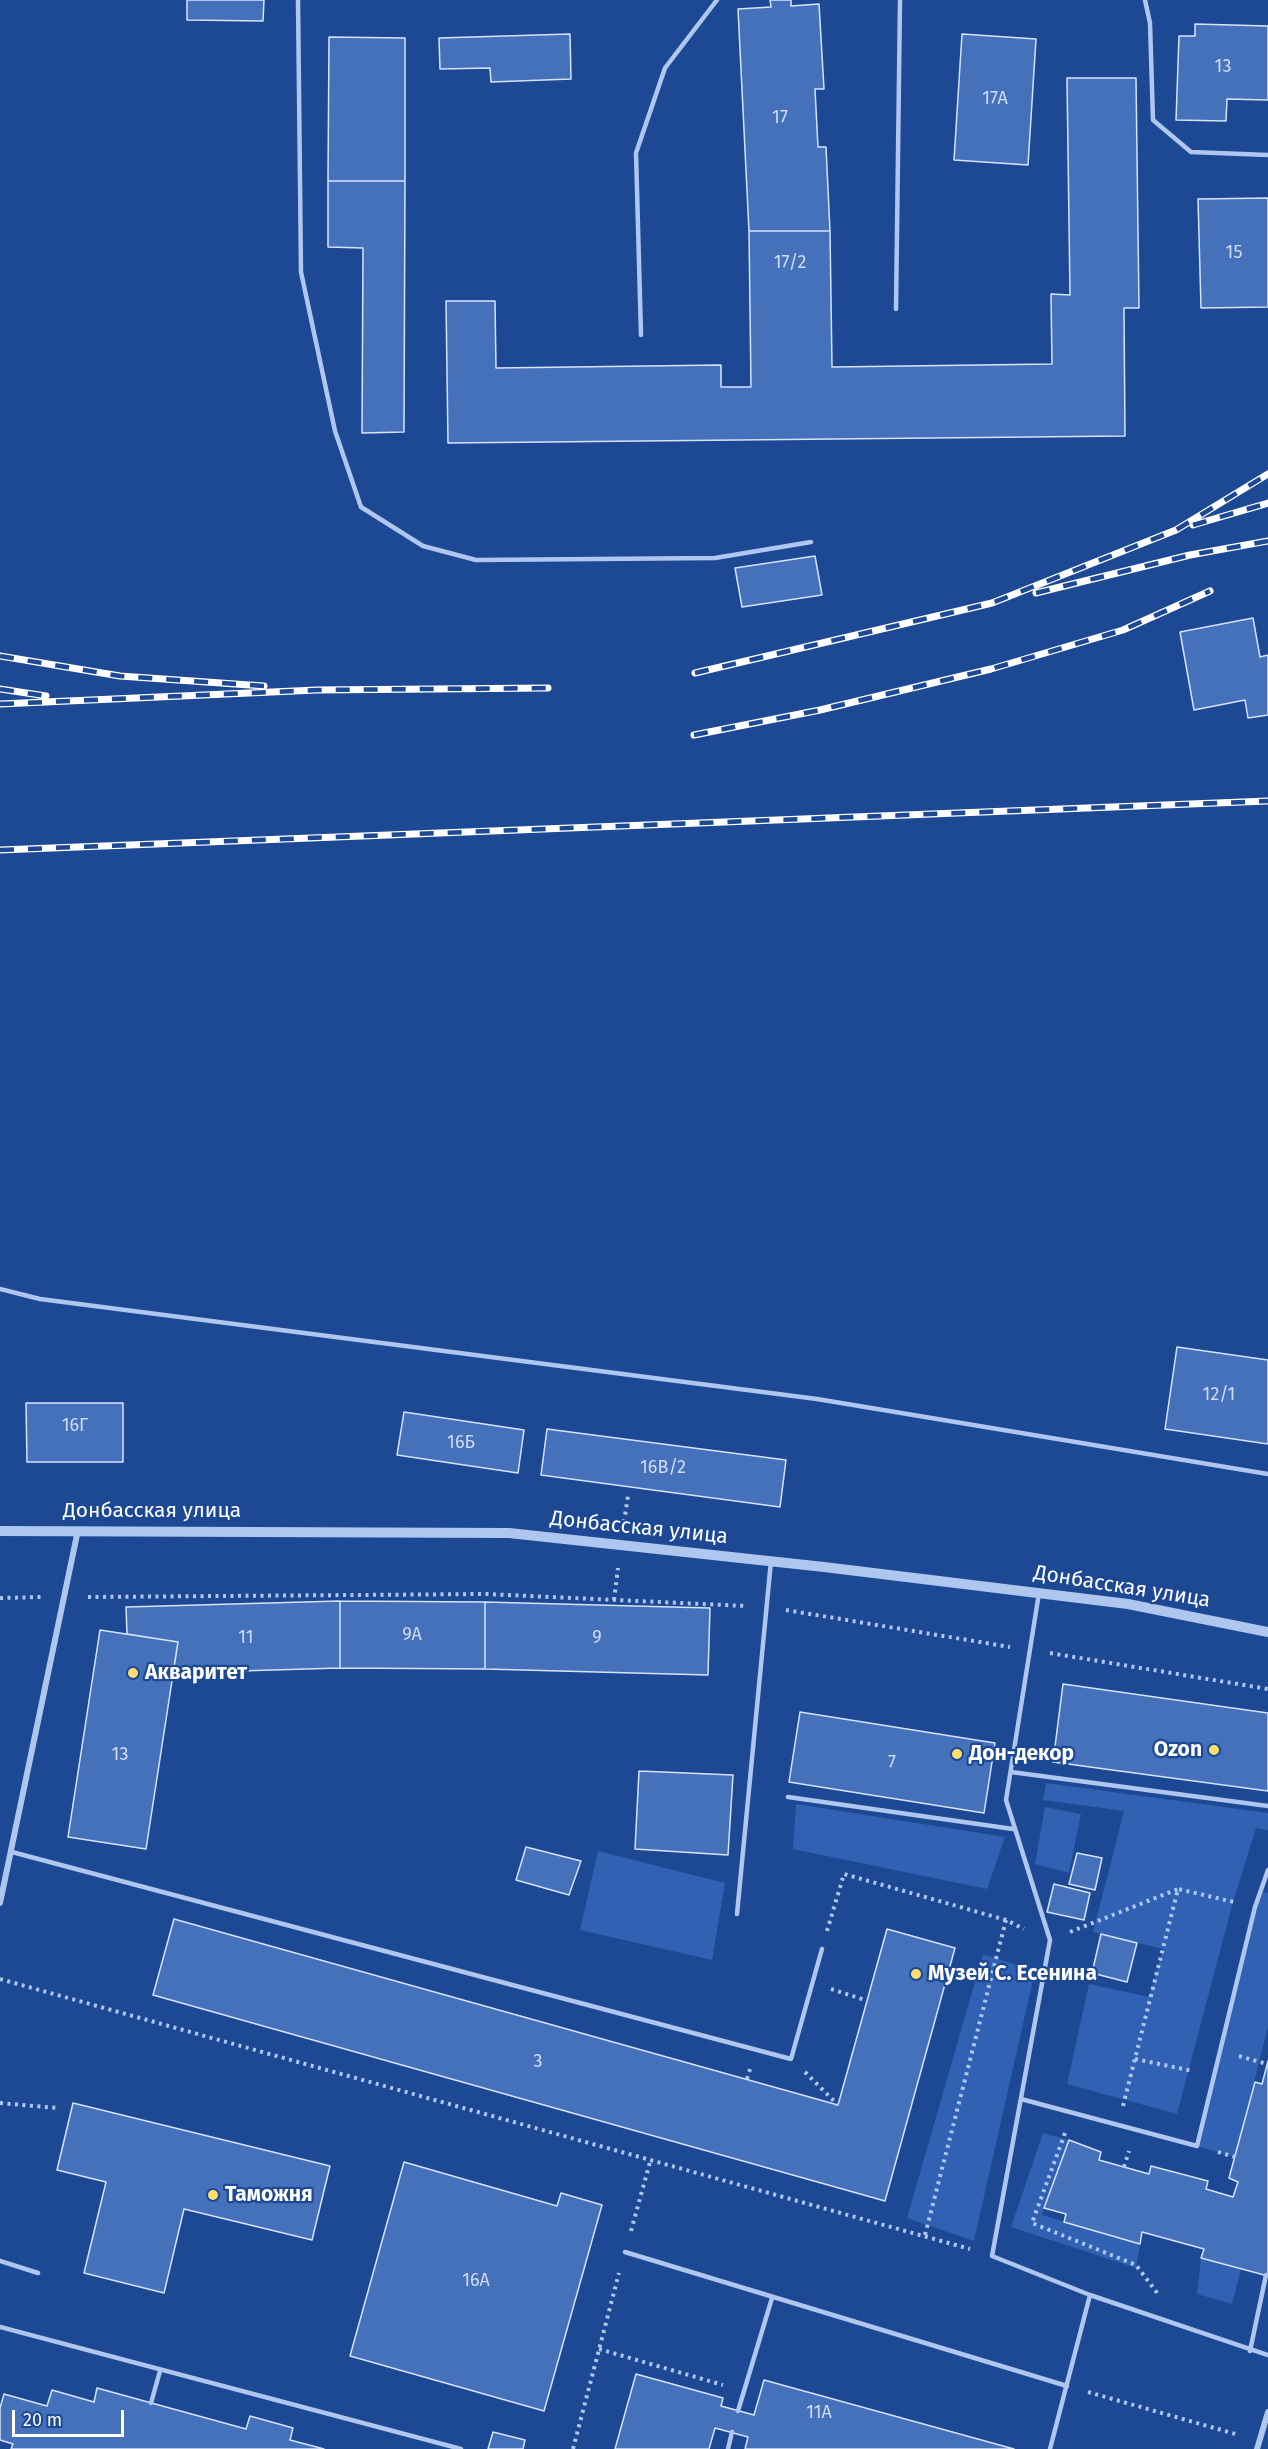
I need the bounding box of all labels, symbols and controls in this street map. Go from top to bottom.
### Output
house number: 13 [1215,56,1231,78]
house number: 17А [982,88,1008,110]
house number: 17 [772,107,788,129]
house number: 15 [1226,242,1242,264]
house number: 17/2 [774,252,806,274]
house number: 12/1 [1203,1384,1235,1406]
house number: 16Г [62,1415,88,1437]
house number: 16Б [447,1432,475,1454]
house number: 16В/2 [640,1457,686,1479]
street label: Донбасская улица [63,1498,241,1524]
street label: Донбасская улица [549,1506,729,1550]
street label: Донбасская улица [1032,1561,1212,1613]
house number: 9А [402,1624,422,1646]
house number: 11 [238,1627,254,1649]
house number: 9 [592,1627,602,1649]
place label: Акваритет [145,1660,247,1686]
marker: Акваритет [126,1666,140,1680]
place label: Ozon [1154,1737,1202,1763]
place label: Дон-декор [969,1741,1074,1767]
marker: Ozon [1207,1743,1221,1757]
house number: 13 [112,1744,128,1766]
marker: Дон-декор [950,1747,964,1761]
house number: 7 [888,1752,896,1774]
place label: Музей С. Есенина [928,1961,1097,1987]
marker: Музей С. Есенина [909,1967,923,1981]
house number: 3 [534,2051,542,2073]
place label: Таможня [225,2182,313,2208]
marker: Таможня [206,2188,220,2202]
house number: 16А [462,2270,490,2292]
scale bar [15,2398,128,2436]
house number: 11А [806,2402,832,2424]
text: 20 m [23,2409,62,2431]

